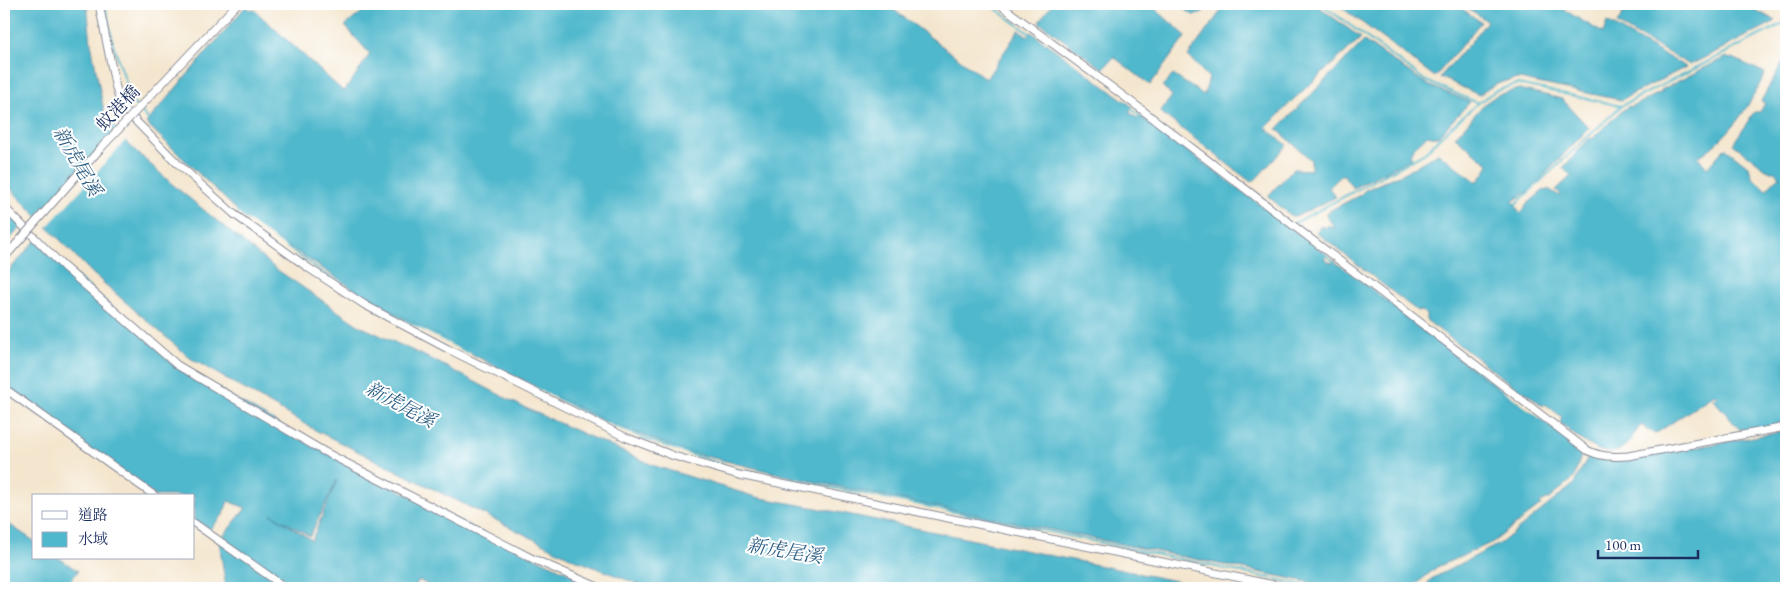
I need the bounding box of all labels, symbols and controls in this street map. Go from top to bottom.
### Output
street label: 蚊港橋 [91,80,144,135]
water label: 新虎尾溪 [48,122,108,202]
water label: 新虎尾溪 [361,376,442,434]
legend [32,494,195,560]
text: 道路 [78,505,108,524]
scale bar [1598,527,1698,559]
text: 水域 [78,529,108,548]
water label: 新虎尾溪 [745,532,826,569]
text: 100 m [1605,535,1642,554]

